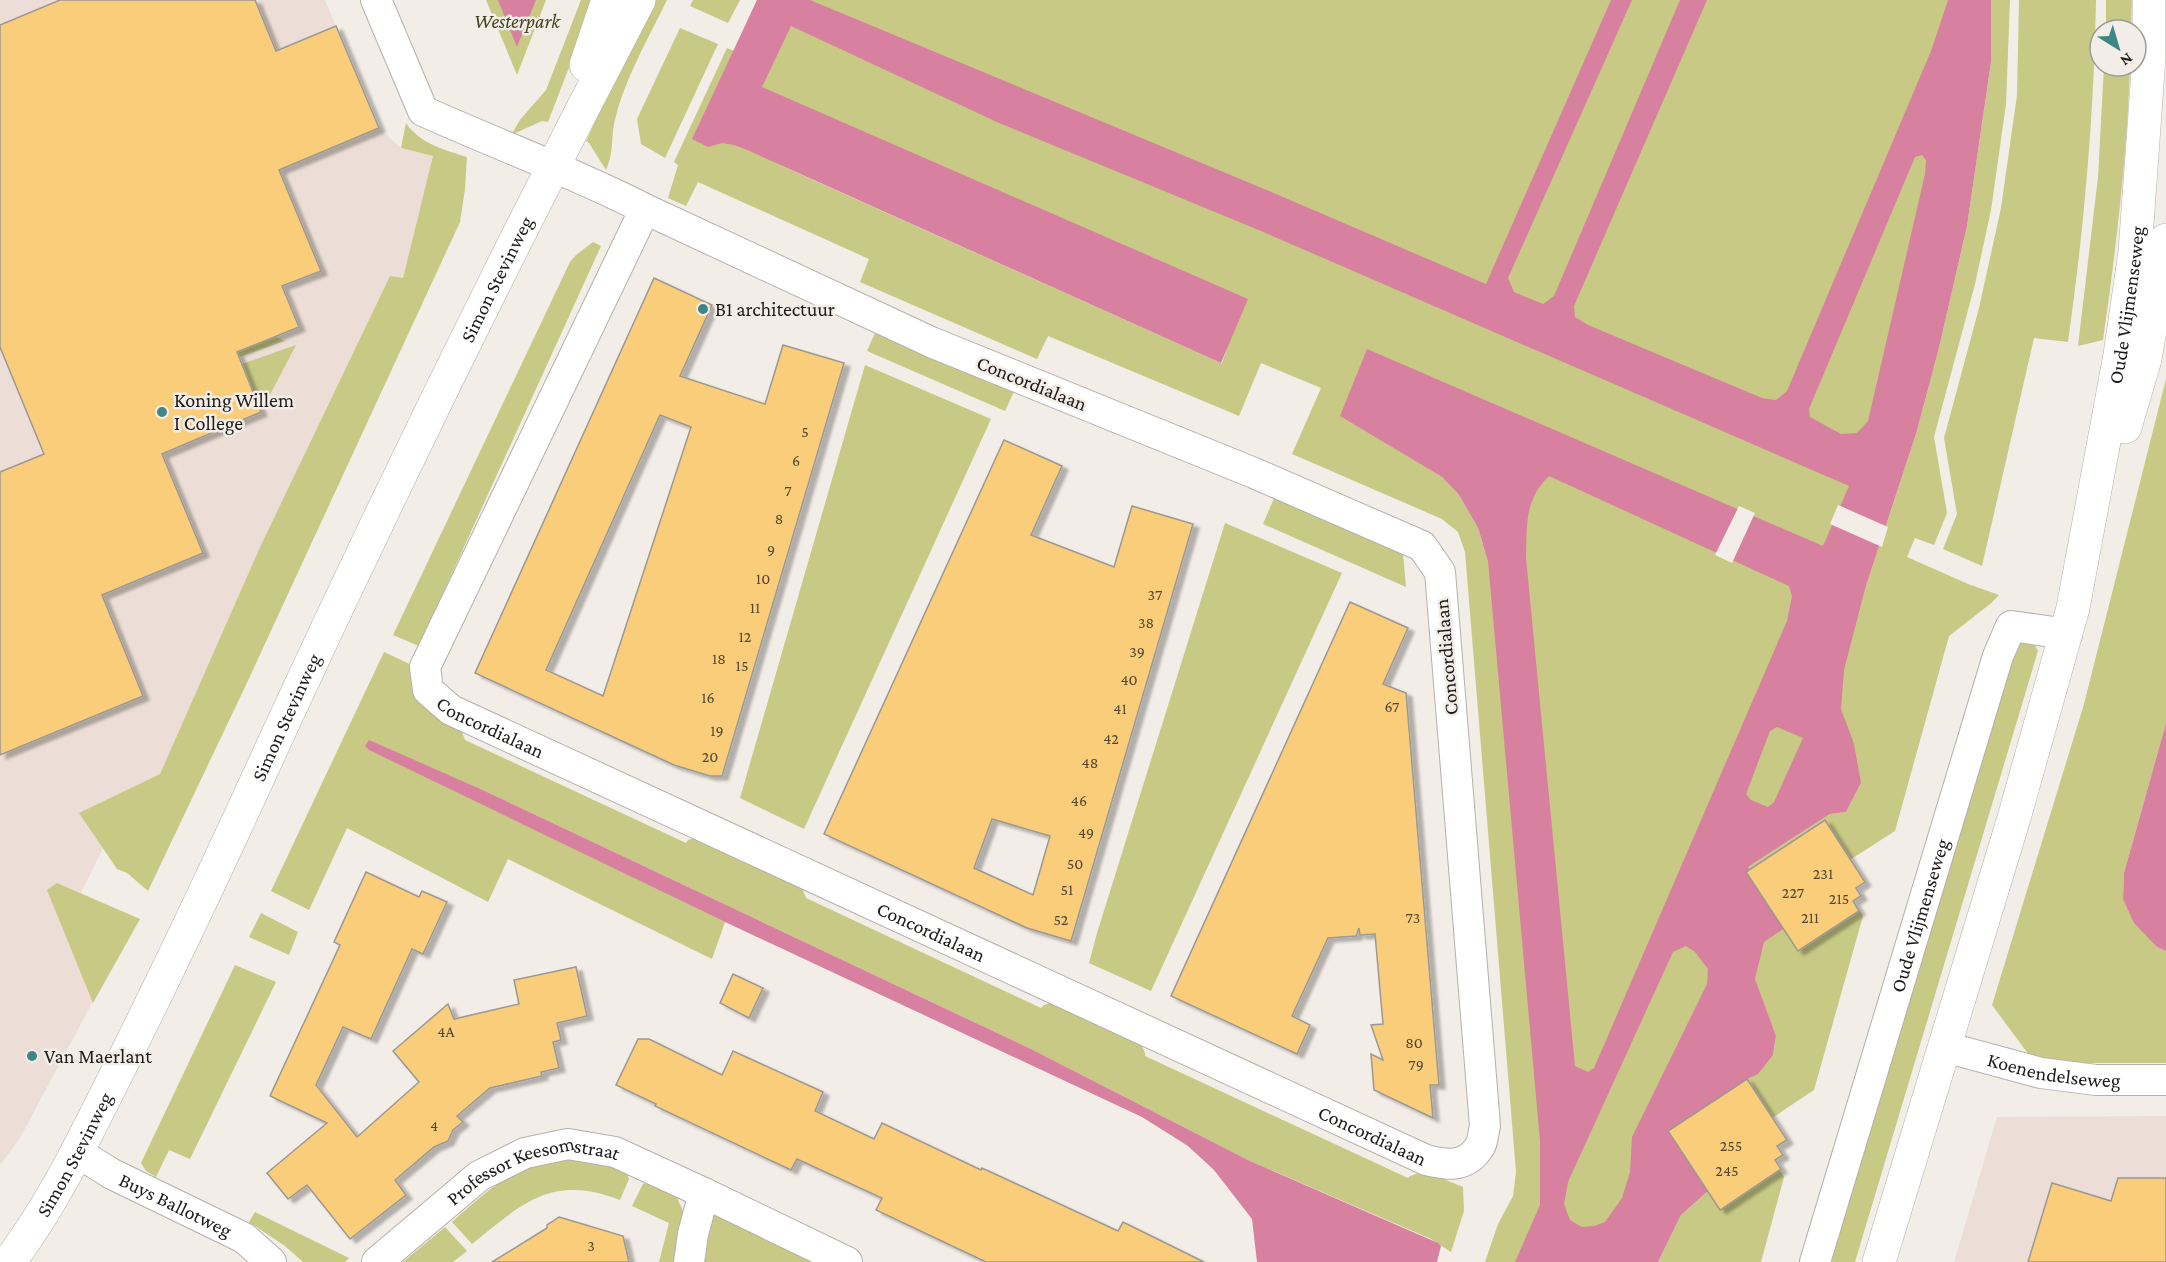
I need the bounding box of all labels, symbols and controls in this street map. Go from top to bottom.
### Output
park label: Westerpark [474,10,561,33]
north arrow [2088,18,2148,78]
text: N [2117,50,2136,70]
street label: Simon Stevinweg [456,212,538,346]
street label: Oude Vlijmenseweg [2104,225,2149,386]
place label: B1 architectuur [715,298,835,320]
marker: B1 architectuur [696,302,710,316]
street label: Concordialaan [974,351,1090,415]
place label: Koning Willem I College [174,389,294,435]
marker: Koning Willem I College [155,405,169,419]
house number: 5 [801,423,809,440]
house number: 6 [792,452,800,469]
house number: 7 [784,482,792,499]
house number: 8 [775,510,783,527]
house number: 9 [767,541,775,558]
house number: 10 [756,570,770,587]
house number: 37 [1148,586,1163,603]
street label: Concordialaan [1430,598,1462,716]
house number: 11 [750,599,760,616]
house number: 38 [1138,614,1154,631]
house number: 12 [739,628,752,645]
house number: 39 [1129,643,1145,660]
street label: Simon Stevinweg [247,650,326,784]
house number: 18 [712,650,726,667]
house number: 15 [736,657,748,674]
house number: 40 [1120,671,1138,688]
house number: 16 [701,689,715,706]
street label: Concordialaan [432,692,548,763]
house number: 67 [1385,698,1400,715]
house number: 41 [1113,700,1127,717]
house number: 19 [710,722,724,739]
house number: 42 [1103,730,1119,747]
house number: 20 [702,748,718,765]
house number: 48 [1082,754,1098,771]
house number: 46 [1071,792,1087,809]
house number: 49 [1078,824,1094,841]
street label: Oude Vlijmenseweg [1886,836,1954,995]
house number: 50 [1067,855,1083,872]
house number: 231 [1813,865,1833,882]
house number: 51 [1061,881,1073,898]
house number: 227 [1782,884,1805,901]
house number: 215 [1829,890,1849,907]
street label: Concordialaan [874,897,989,966]
house number: 73 [1406,909,1420,926]
house number: 211 [1801,909,1819,926]
house number: 52 [1054,911,1069,928]
house number: 4A [437,1023,456,1040]
house number: 80 [1405,1034,1423,1051]
place label: Van Maerlant [44,1045,152,1067]
street label: Koenendelseweg [1985,1048,2121,1092]
marker: Van Maerlant [25,1049,39,1063]
house number: 79 [1408,1056,1424,1073]
street label: Simon Stevinweg [32,1088,118,1221]
street label: Concordialaan [1315,1101,1430,1170]
house number: 4 [430,1117,438,1134]
street label: Professor Keesomstraat [442,1132,624,1209]
house number: 255 [1720,1137,1742,1154]
house number: 245 [1715,1162,1739,1179]
street label: Buys Ballotweg [116,1168,236,1242]
house number: 3 [587,1237,595,1254]

